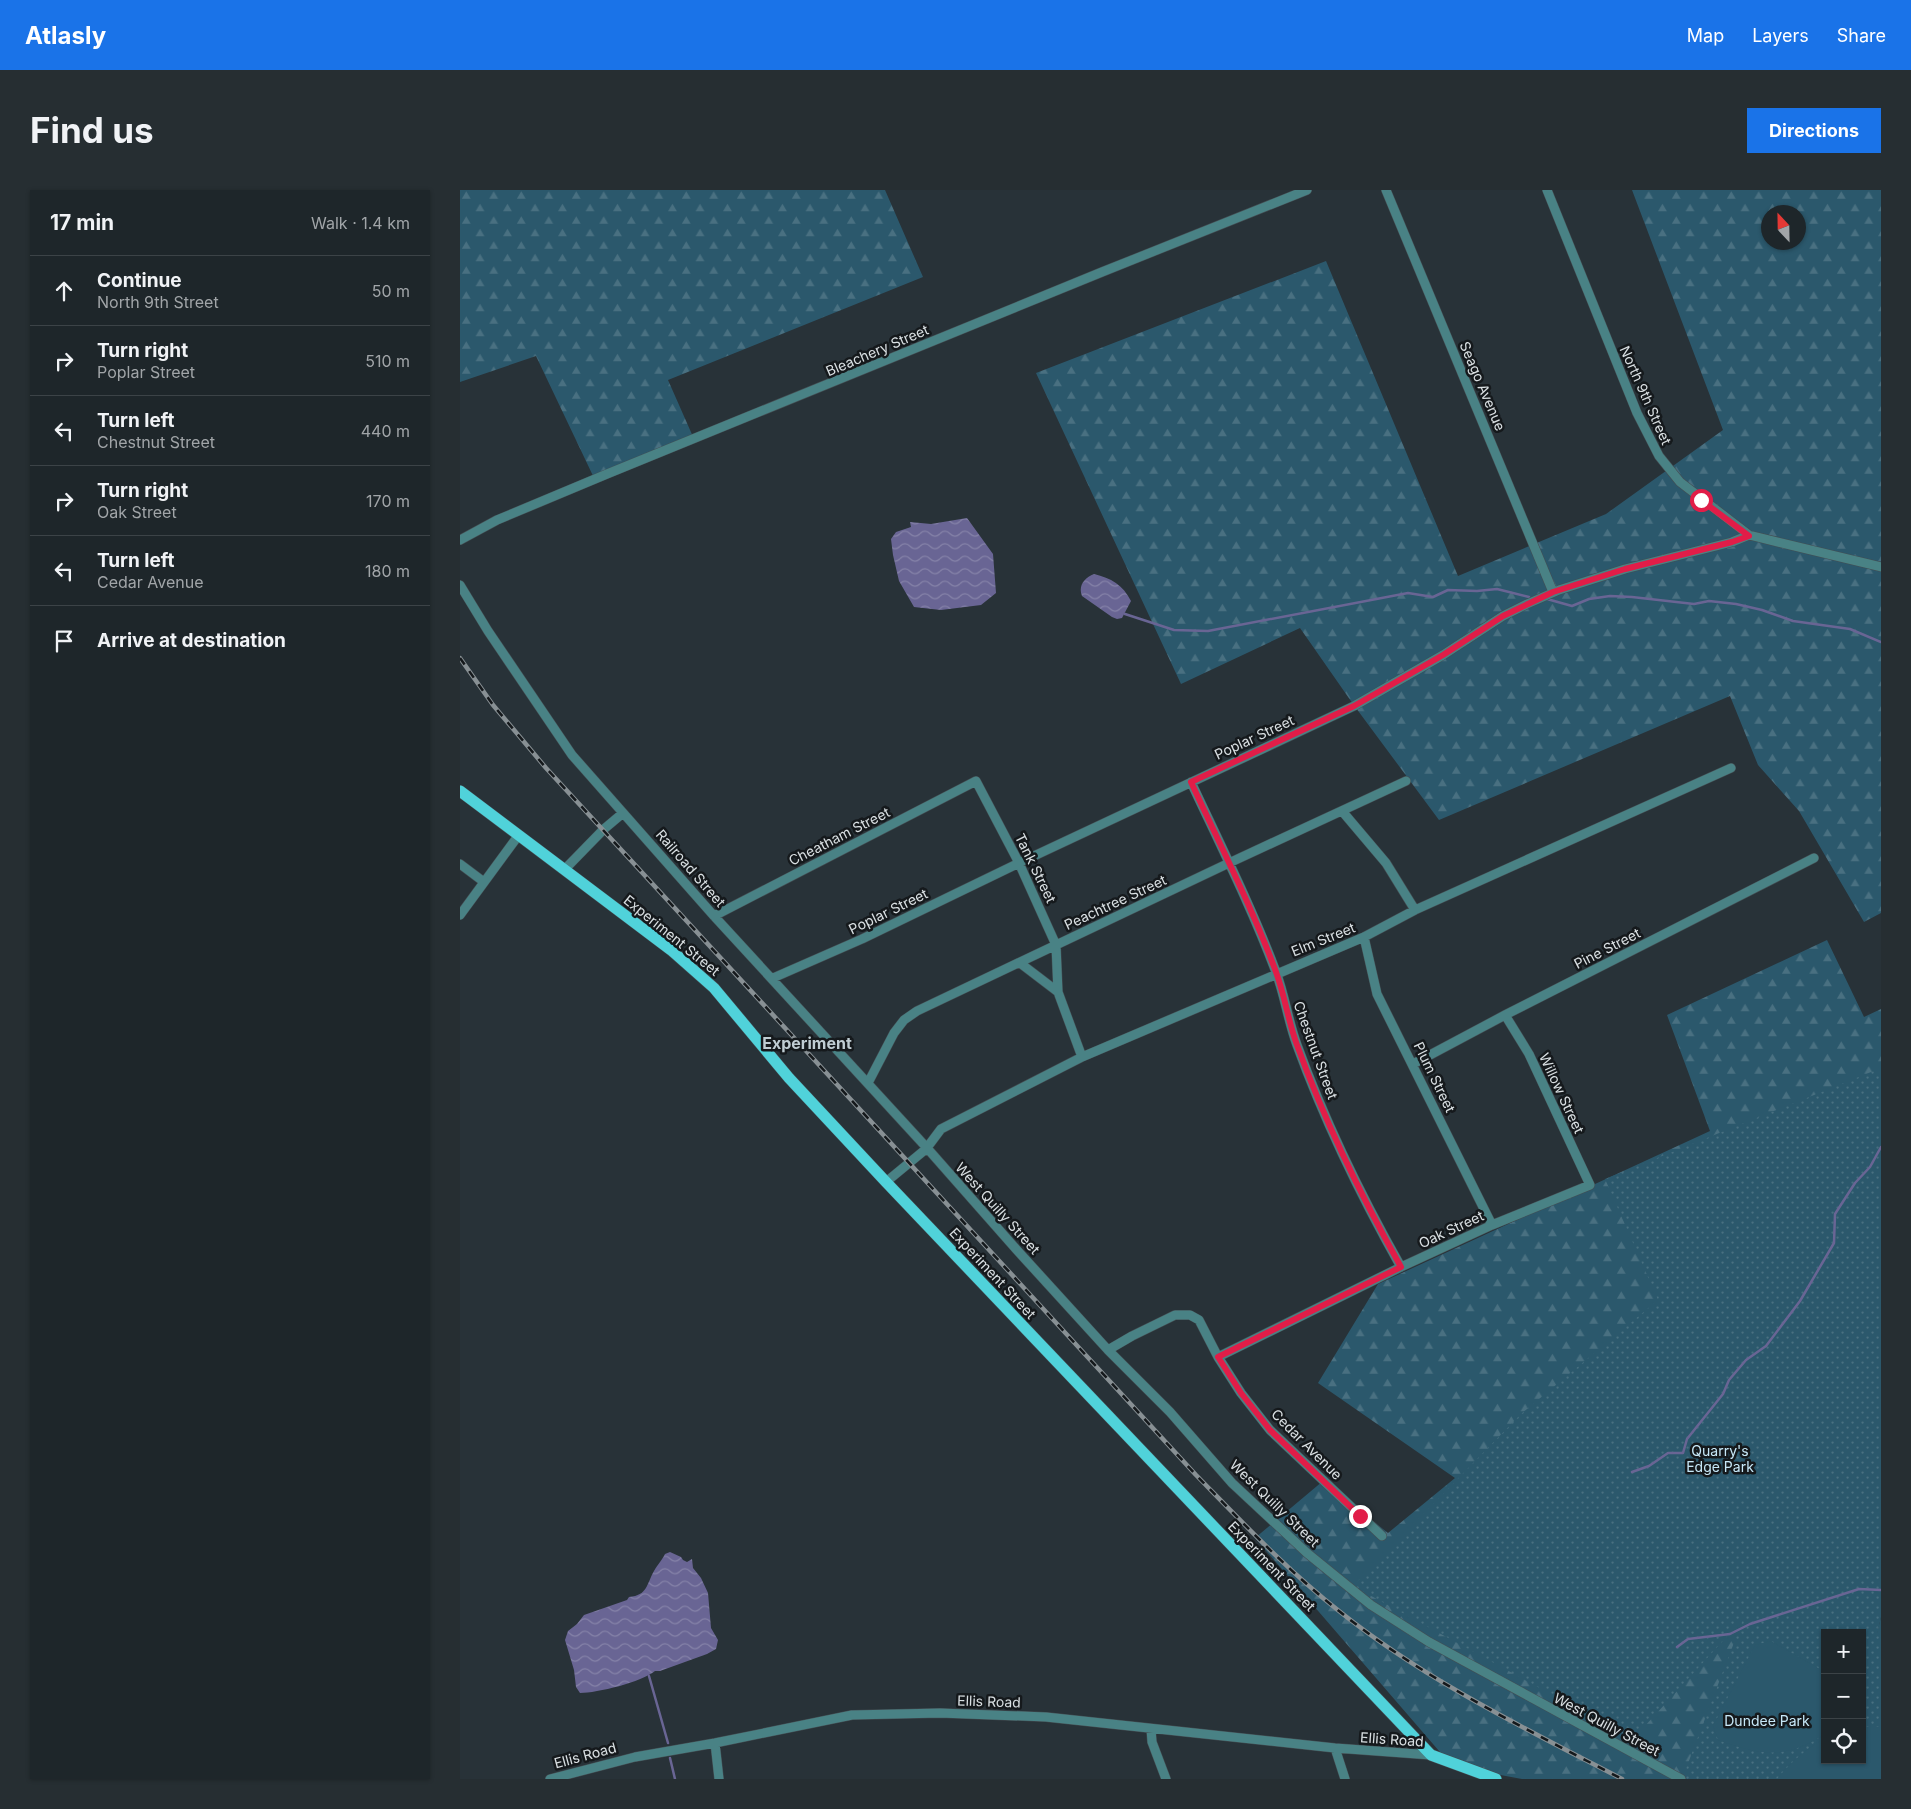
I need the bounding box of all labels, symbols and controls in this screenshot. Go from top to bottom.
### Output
text: Atlasly [25,21,106,50]
text: Map [1687,25,1724,46]
text: Layers [1752,25,1809,46]
text: Share [1837,25,1886,46]
button: Directions [1747,108,1881,153]
text: Find us [30,109,154,151]
north arrow [1761,205,1806,250]
text: 17 min [50,210,114,235]
text: Walk · 1.4 km [311,213,410,233]
text: Continue [97,269,182,292]
icon: ahead [50,277,78,305]
text: 50 m [372,281,410,301]
text: North 9th Street [97,292,219,312]
street label: Bleachery Street [823,321,931,379]
text: Turn right [97,339,188,362]
street label: Seago Avenue [1457,339,1509,433]
street label: North 9th Street [1617,343,1676,447]
icon: right [50,347,78,375]
text: 510 m [365,351,410,371]
text: Poplar Street [97,362,195,382]
text: Turn left [97,409,175,432]
icon: left [50,417,78,445]
text: 440 m [361,421,410,441]
text: Chestnut Street [97,432,215,452]
text: Turn right [97,479,188,502]
icon: right [50,487,78,515]
route start [1690,489,1713,512]
text: 170 m [366,491,410,511]
text: Oak Street [97,502,177,522]
text: Turn left [97,549,175,572]
icon: left [50,557,78,585]
text: 180 m [365,561,410,581]
text: Cedar Avenue [97,572,204,592]
icon: arrive [50,627,78,655]
text: Arrive at destination [97,629,286,652]
street label: Poplar Street [1212,711,1297,763]
street label: Cheatham Street [786,803,893,869]
street label: Railroad Street [653,826,730,911]
street label: Tank Street [1012,830,1060,906]
street label: Peachtree Street [1061,871,1169,933]
street label: Poplar Street [846,884,931,937]
street label: Experiment Street [621,891,724,979]
street label: Elm Street [1289,918,1358,960]
street label: Pine Street [1571,924,1643,972]
street label: Chestnut Street [1290,999,1342,1102]
district label: Experiment [762,1033,852,1053]
street label: Plum Street [1411,1039,1460,1115]
street label: Willow Street [1536,1050,1588,1136]
street label: West Quilly Street [952,1159,1044,1258]
street label: Oak Street [1416,1206,1487,1251]
street label: Experiment Street [946,1224,1040,1322]
street label: Cedar Avenue [1268,1405,1346,1483]
park label: Quarry's Edge Park [1686,1442,1754,1475]
street label: West Quilly Street [1227,1456,1324,1550]
route end [1349,1505,1372,1528]
street label: Experiment Street [1225,1518,1320,1615]
map controls [1821,1629,1866,1764]
button: + [1821,1629,1866,1674]
button: − [1821,1674,1866,1719]
street label: West Quilly Street [1551,1689,1663,1759]
street label: Ellis Road [957,1691,1021,1711]
park label: Dundee Park [1724,1712,1810,1729]
button: locate [1821,1719,1866,1764]
street label: Ellis Road [1360,1728,1424,1750]
street label: Ellis Road [552,1739,618,1771]

